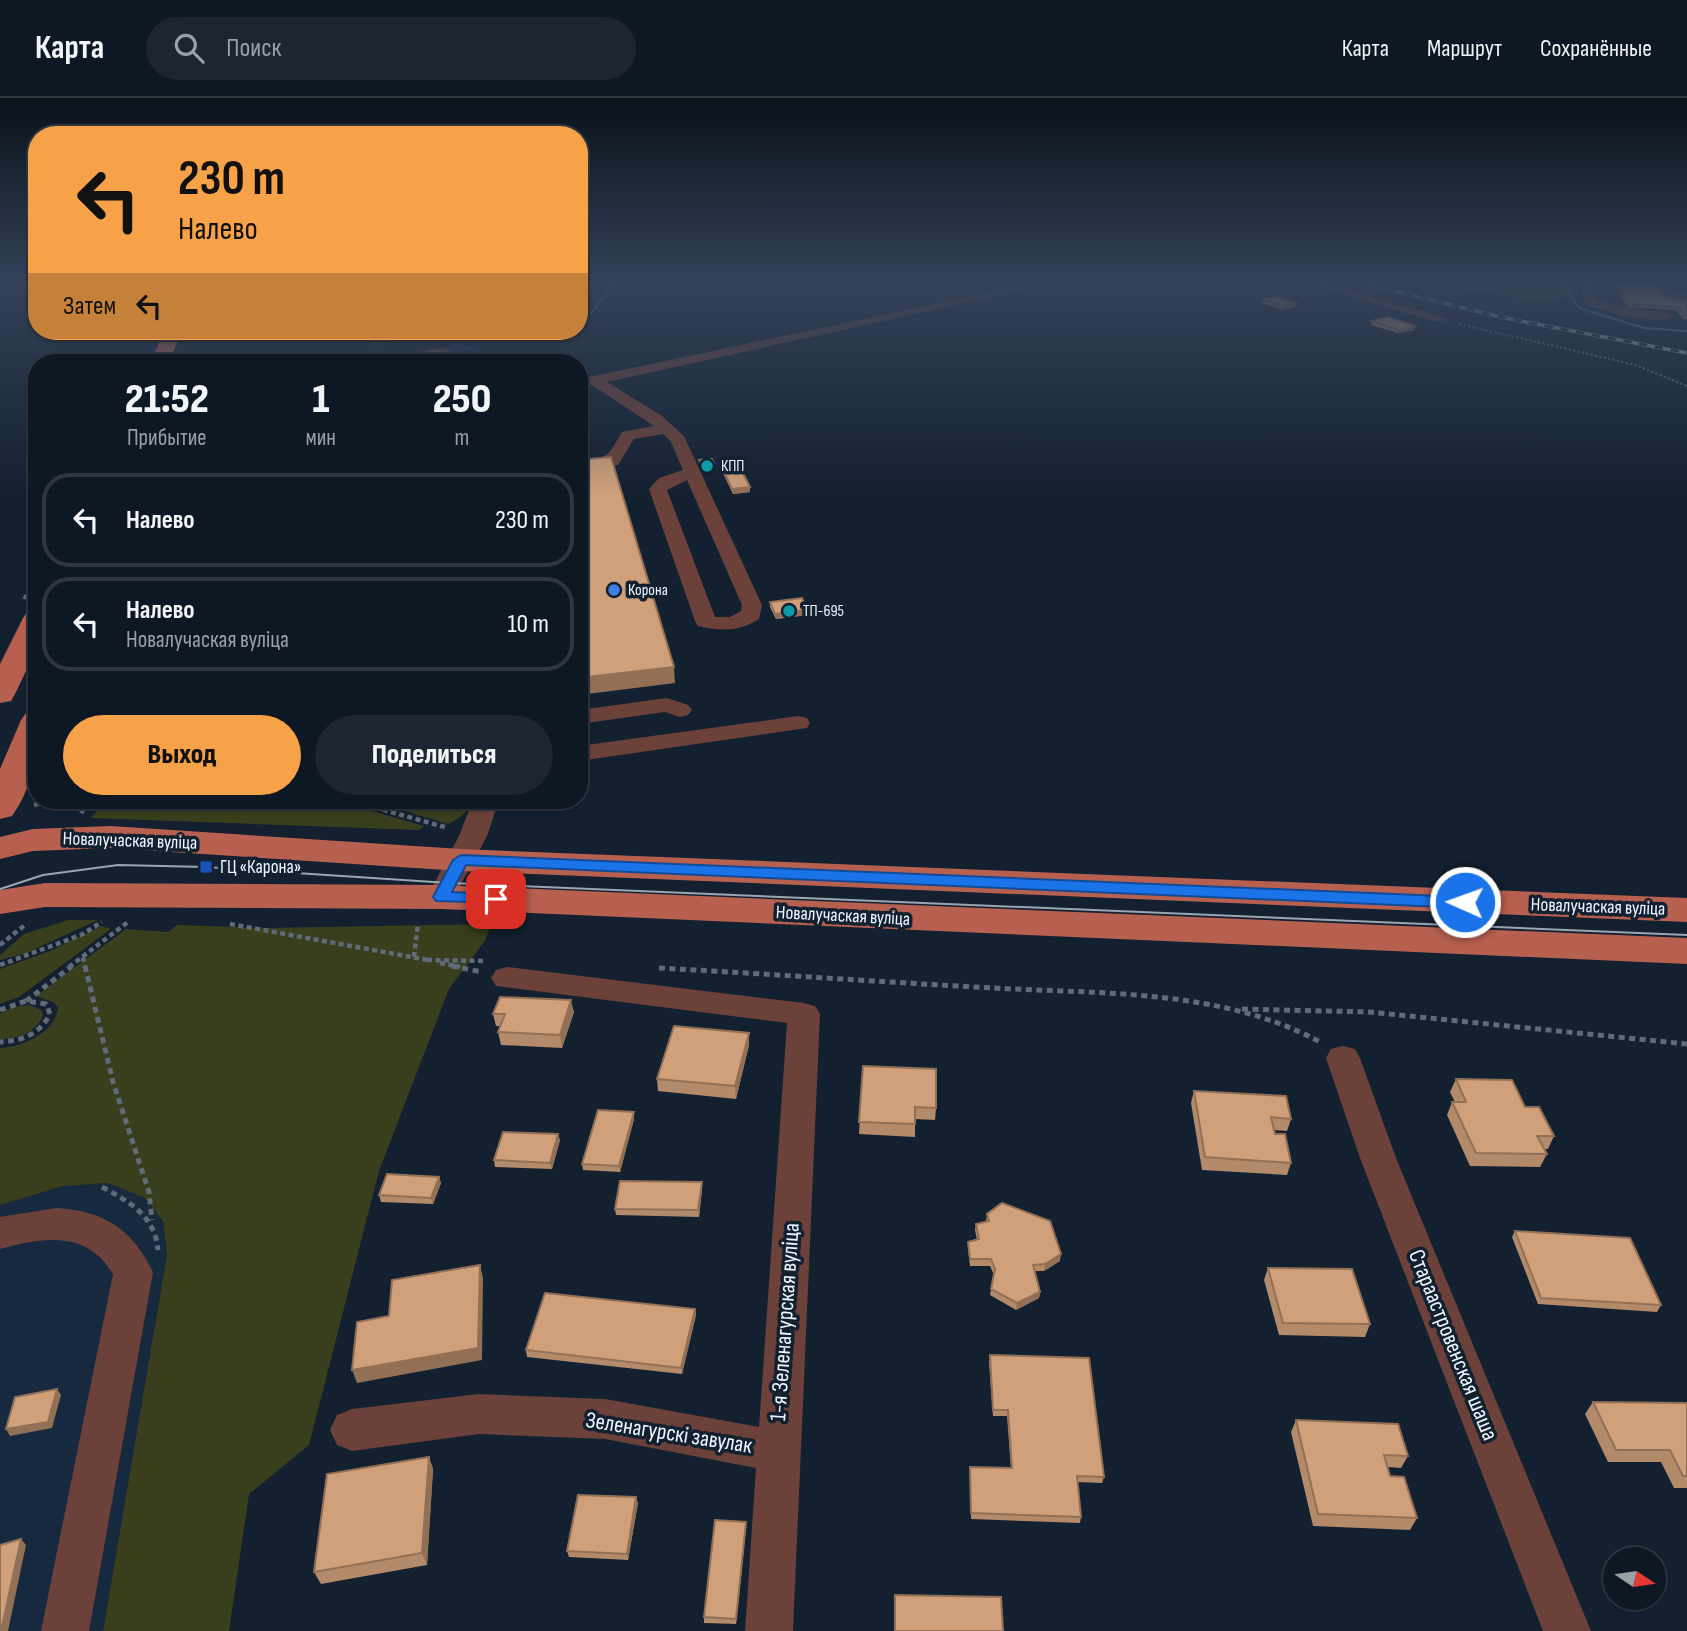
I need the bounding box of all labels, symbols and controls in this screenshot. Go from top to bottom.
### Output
search box [146,17,636,80]
text: Карта [35,28,104,68]
icon: search [170,29,208,67]
text: Поиск [226,33,281,64]
text: Карта [1342,34,1389,63]
text: Маршрут [1427,34,1502,63]
text: Сохранённые [1540,34,1652,63]
text: 230 m [178,150,285,209]
icon: left [63,154,154,245]
text: Налево [178,210,258,249]
icon: left [130,287,168,325]
text: Затем [63,291,116,322]
text: 21:52 [125,374,209,425]
text: 1 [312,374,329,425]
text: 250 [433,374,491,425]
text: Прибытие [127,424,207,452]
text: мин [306,424,336,452]
text: m [455,424,469,452]
place label: КПП [721,457,744,476]
marker: КПП [699,458,715,474]
icon: left [67,501,105,539]
text: Налево [126,505,195,536]
text: 230 m [495,505,549,536]
place label: Корона [628,581,668,600]
marker: Корона [606,582,622,598]
text: Налево [126,595,195,626]
place label: ТП-695 [803,602,844,621]
marker: ТП-695 [781,603,797,619]
icon: left [67,605,105,643]
text: 10 m [507,609,549,640]
text: Новалучаская вуліца [126,626,289,654]
button: Выход [63,715,301,795]
button: Поделиться [315,715,553,795]
street label: Новалучаская вуліца [62,827,198,855]
place label: ГЦ «Карона» [220,856,301,879]
marker: ГЦ «Карона» [198,859,214,875]
position arrow [1428,865,1502,939]
pin [466,869,526,929]
icon: arrive [477,880,515,918]
street label: Новалучаская вуліца [1530,893,1666,921]
street label: Новалучаская вуліца [775,901,911,931]
street label: 1-я Зеленагурская вуліца [764,1222,806,1422]
street label: Стараастровенская шаша [1402,1245,1504,1445]
street label: Зеленагурскі завулак [584,1406,755,1460]
north arrow [1603,1547,1666,1610]
map controls [1603,1547,1666,1610]

